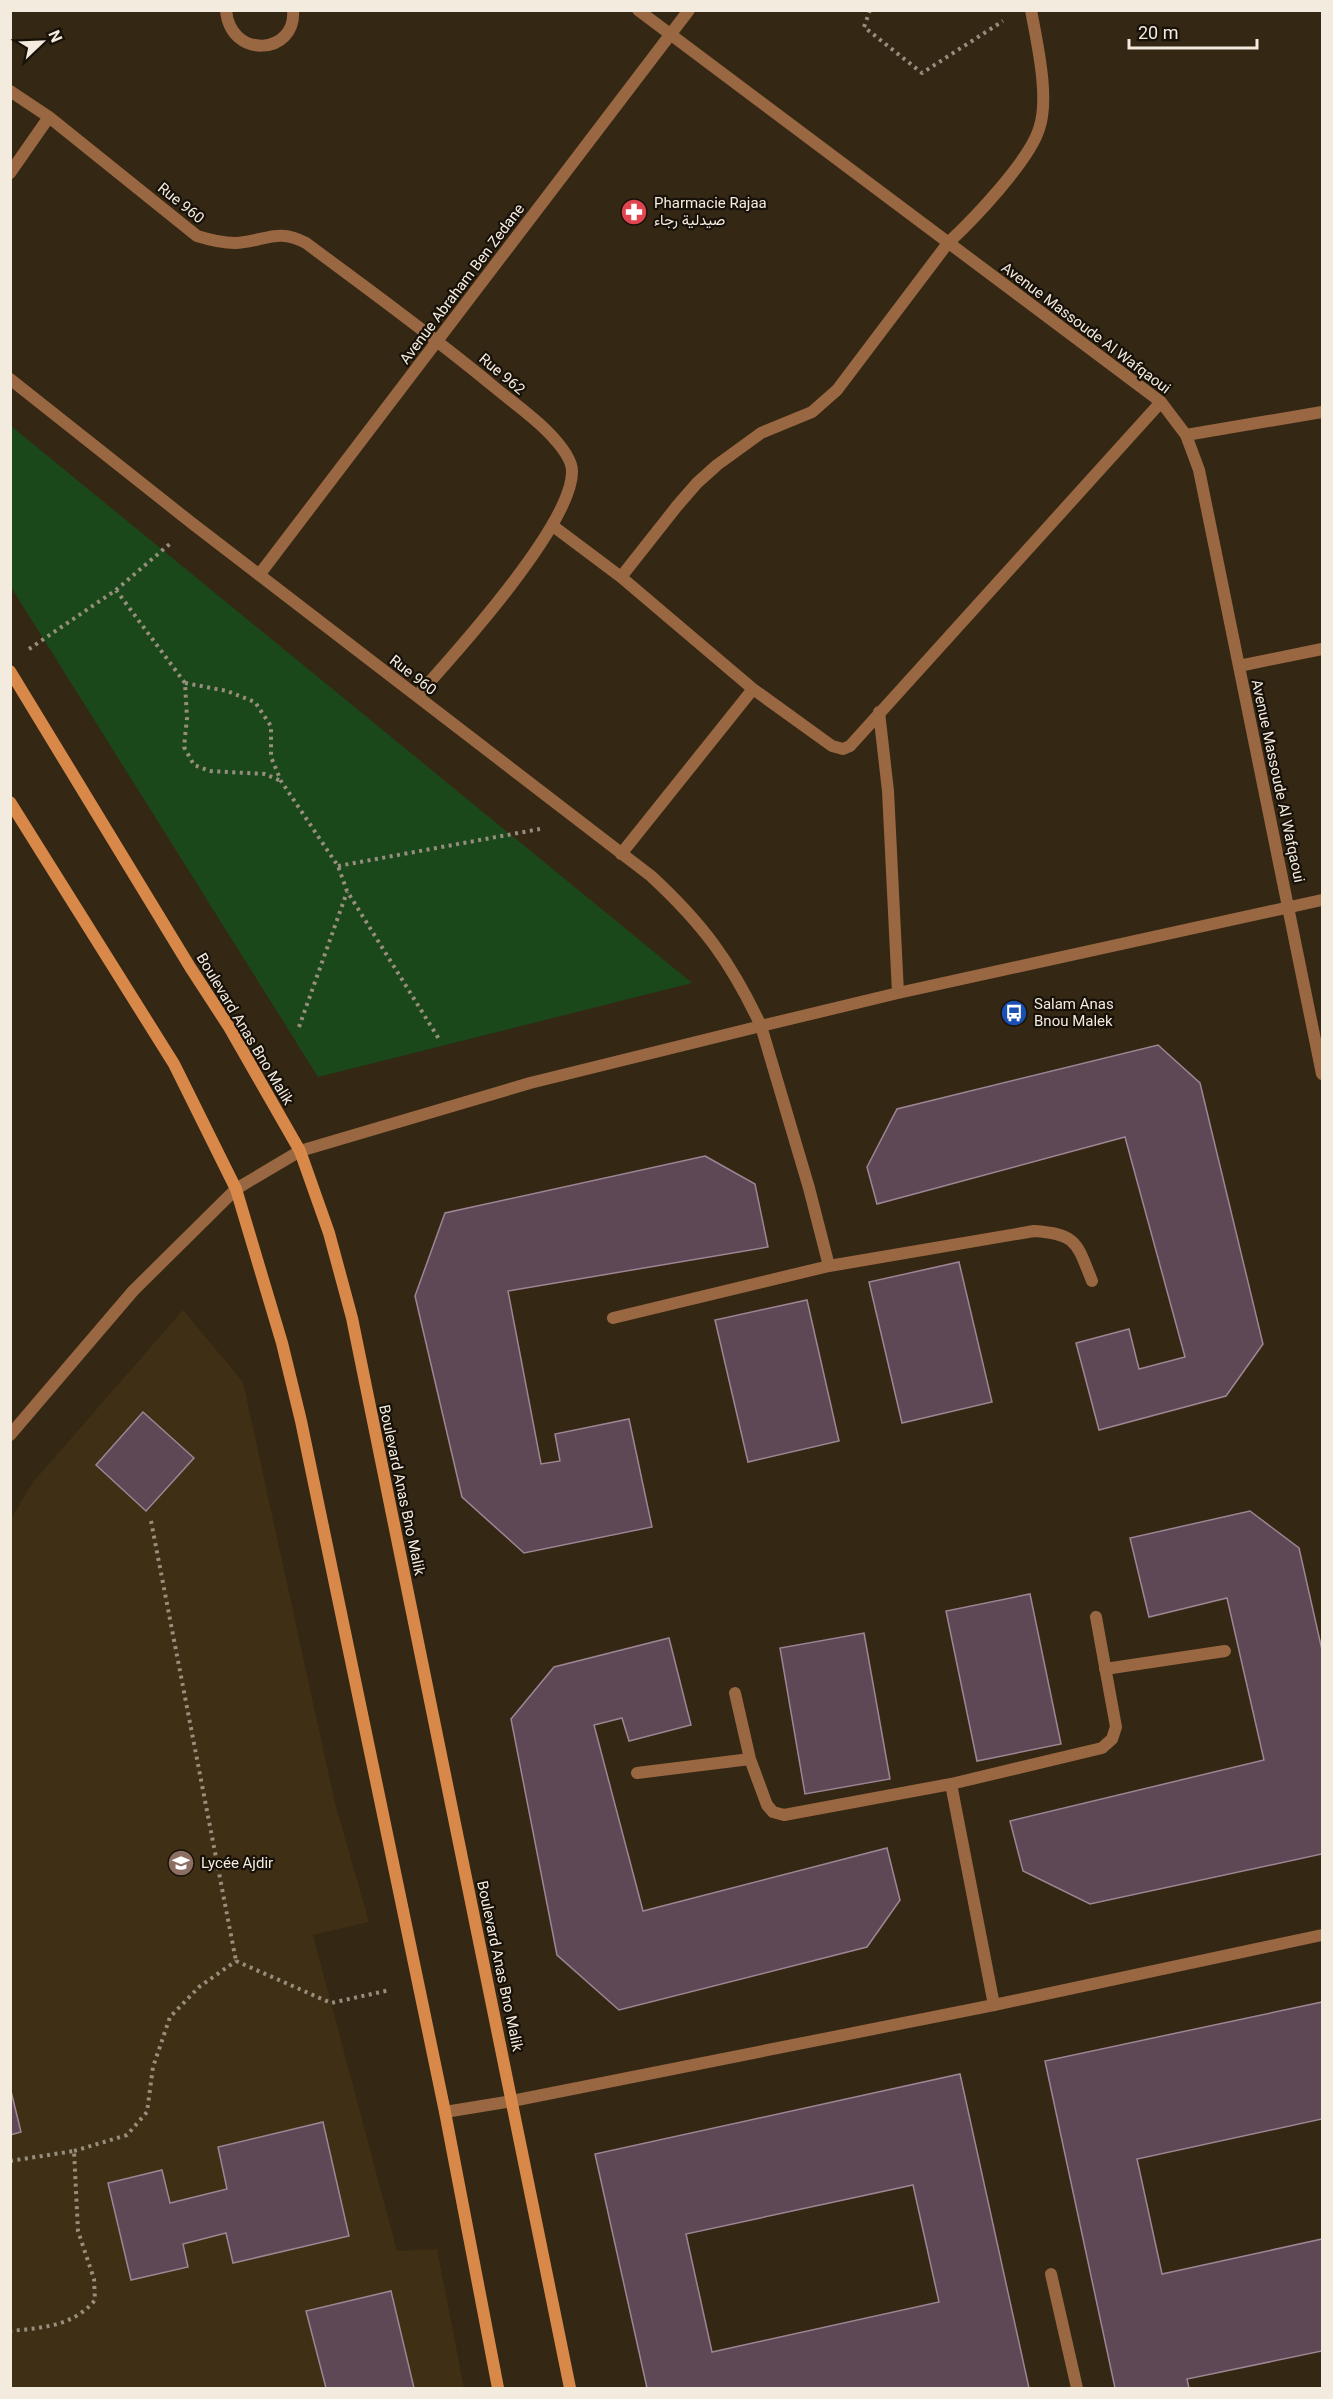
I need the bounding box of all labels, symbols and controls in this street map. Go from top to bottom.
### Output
north arrow [12,12,72,72]
scale bar [1129,12,1256,50]
text: 20 m [1138,22,1178,43]
text: N [44,27,66,45]
street label: Rue 960 [154,179,208,227]
place label: Pharmacie Rajaa صيدلية رجاء [654,194,767,229]
pharmacy icon: Pharmacie Rajaa صيدلية رجاء [619,197,649,227]
street label: Avenue Abraham Ben Zedane [396,200,528,368]
street label: Avenue Massoude Al Wafqaoui [998,259,1174,397]
street label: Rue 962 [475,350,529,398]
street label: Rue 960 [386,651,440,699]
street label: Avenue Massoude Al Wafqaoui [1248,678,1308,884]
street label: Boulevard Anas Bno Malik [193,950,298,1108]
place label: Salam Anas Bnou Malek [1034,995,1114,1030]
bus stop icon: Salam Anas Bnou Malek [999,998,1029,1028]
street label: Boulevard Anas Bno Malik [375,1403,429,1577]
school or university icon: Lycée Ajdir [166,1848,196,1878]
place label: Lycée Ajdir [201,1854,273,1872]
street label: Boulevard Anas Bno Malik [473,1879,527,2053]

